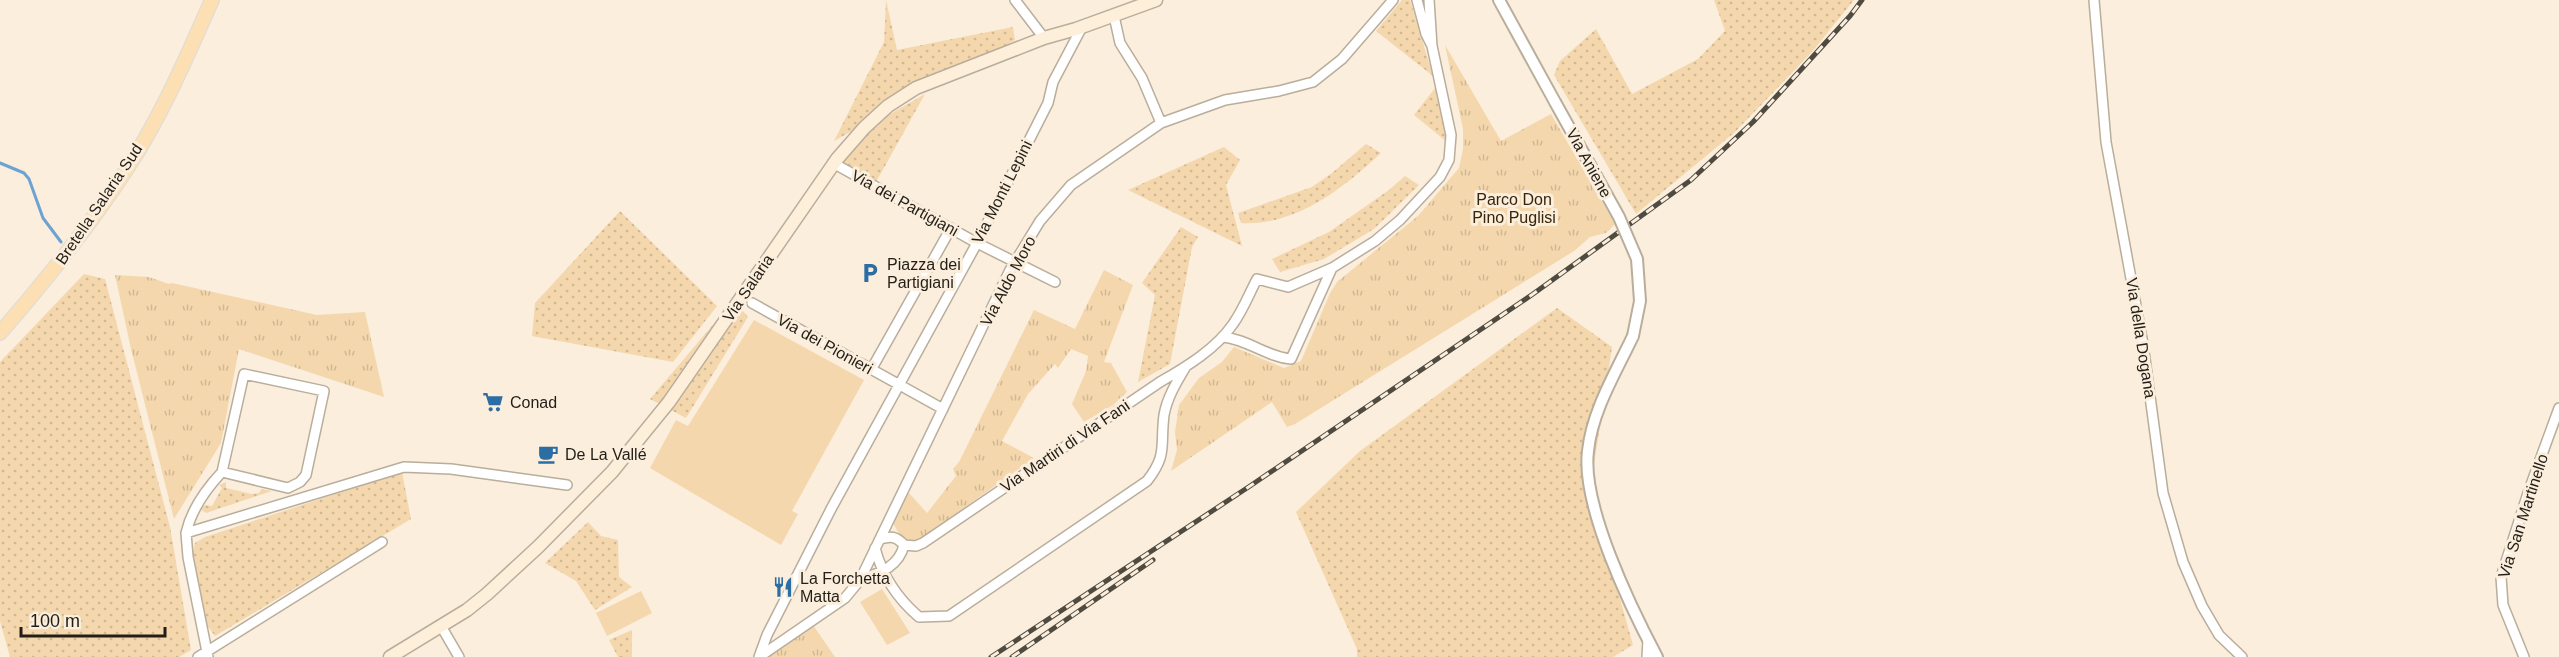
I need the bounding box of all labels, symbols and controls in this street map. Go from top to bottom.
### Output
street label: Via Aniene [1563,126,1615,201]
street label: Via Monti Lepini [969,138,1035,246]
street label: Bretella Salaria Sud [52,141,146,267]
street label: Via dei Partigiani [848,167,962,239]
park label: Parco Don Pino Puglisi [1472,191,1556,226]
street label: Via Aldo Moro [977,233,1039,329]
street label: Via Salaria [719,251,777,325]
place label: Piazza dei Partigiani [887,256,961,291]
parking icon: Piazza dei Partigiani [858,261,882,285]
street label: Via della Dogana [2123,277,2159,399]
street label: Via dei Pionieri [774,311,876,377]
supermarket icon: Conad [481,390,505,414]
place label: Conad [510,394,557,411]
street label: Via Martiri di Via Fani [997,397,1133,495]
cafe icon: De La Vallé [536,442,560,466]
place label: De La Vallé [565,446,647,463]
street label: Via San Martinello [2495,452,2551,580]
place label: La Forchetta Matta [800,570,890,605]
restaurant icon: La Forchetta Matta [771,575,795,599]
scale bar [21,600,165,638]
text: 100 m [30,611,80,631]

